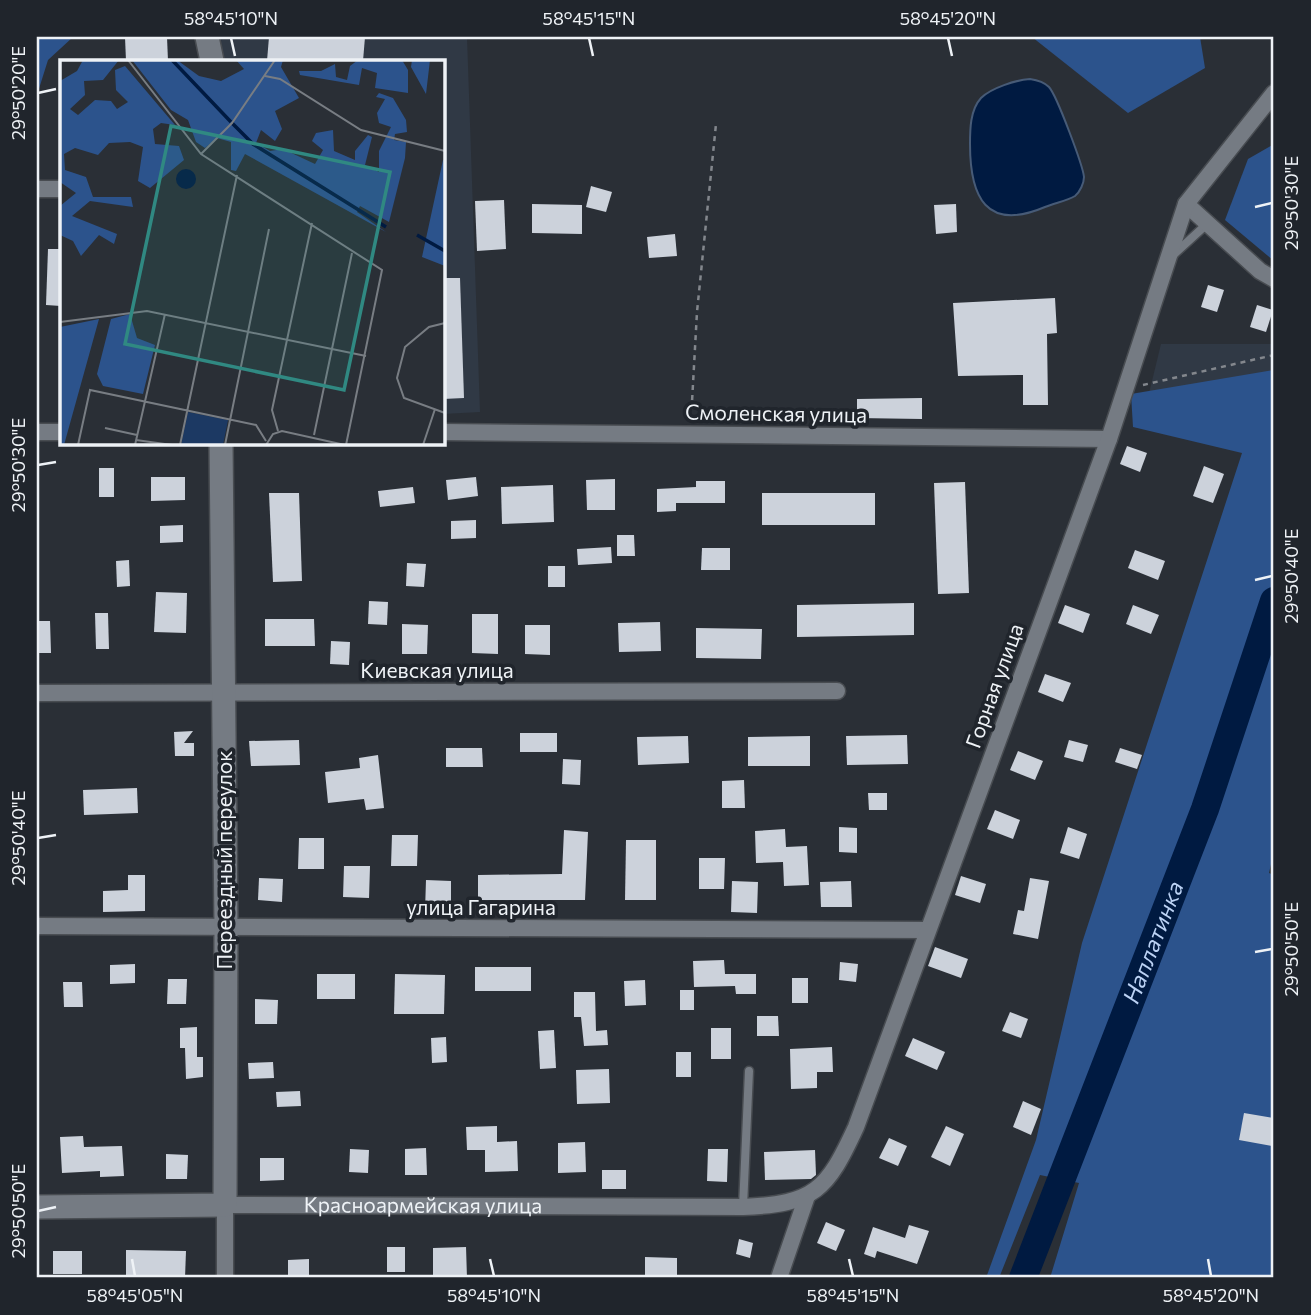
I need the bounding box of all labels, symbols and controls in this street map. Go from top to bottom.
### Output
text: 58°45'10"N [184,7,278,29]
text: 58°45'15"N [543,7,635,29]
text: 58°45'20"N [900,7,996,29]
text: 29°50'20"E [7,46,29,140]
inset map [60,60,444,444]
text: 29°50'30"E [1280,156,1302,250]
street label: Смоленская улица [685,398,867,427]
text: 29°50'30"E [7,418,29,512]
text: 29°50'40"E [1280,529,1302,623]
street label: Горная улица [960,620,1028,751]
street label: Киевская улица [360,657,514,682]
street label: Переездный переулок [211,750,236,970]
text: 29°50'40"E [7,791,29,885]
water label: Наплатинка [1116,877,1189,1007]
street label: улица Гагарина [406,894,556,919]
text: 29°50'50"E [1280,902,1302,996]
text: 29°50'50"E [7,1164,29,1258]
street label: Красноармейская улица [304,1191,542,1217]
text: 58°45'05"N [87,1284,183,1306]
text: 58°45'10"N [447,1284,541,1306]
text: 58°45'15"N [807,1284,899,1306]
text: 58°45'20"N [1163,1284,1259,1306]

